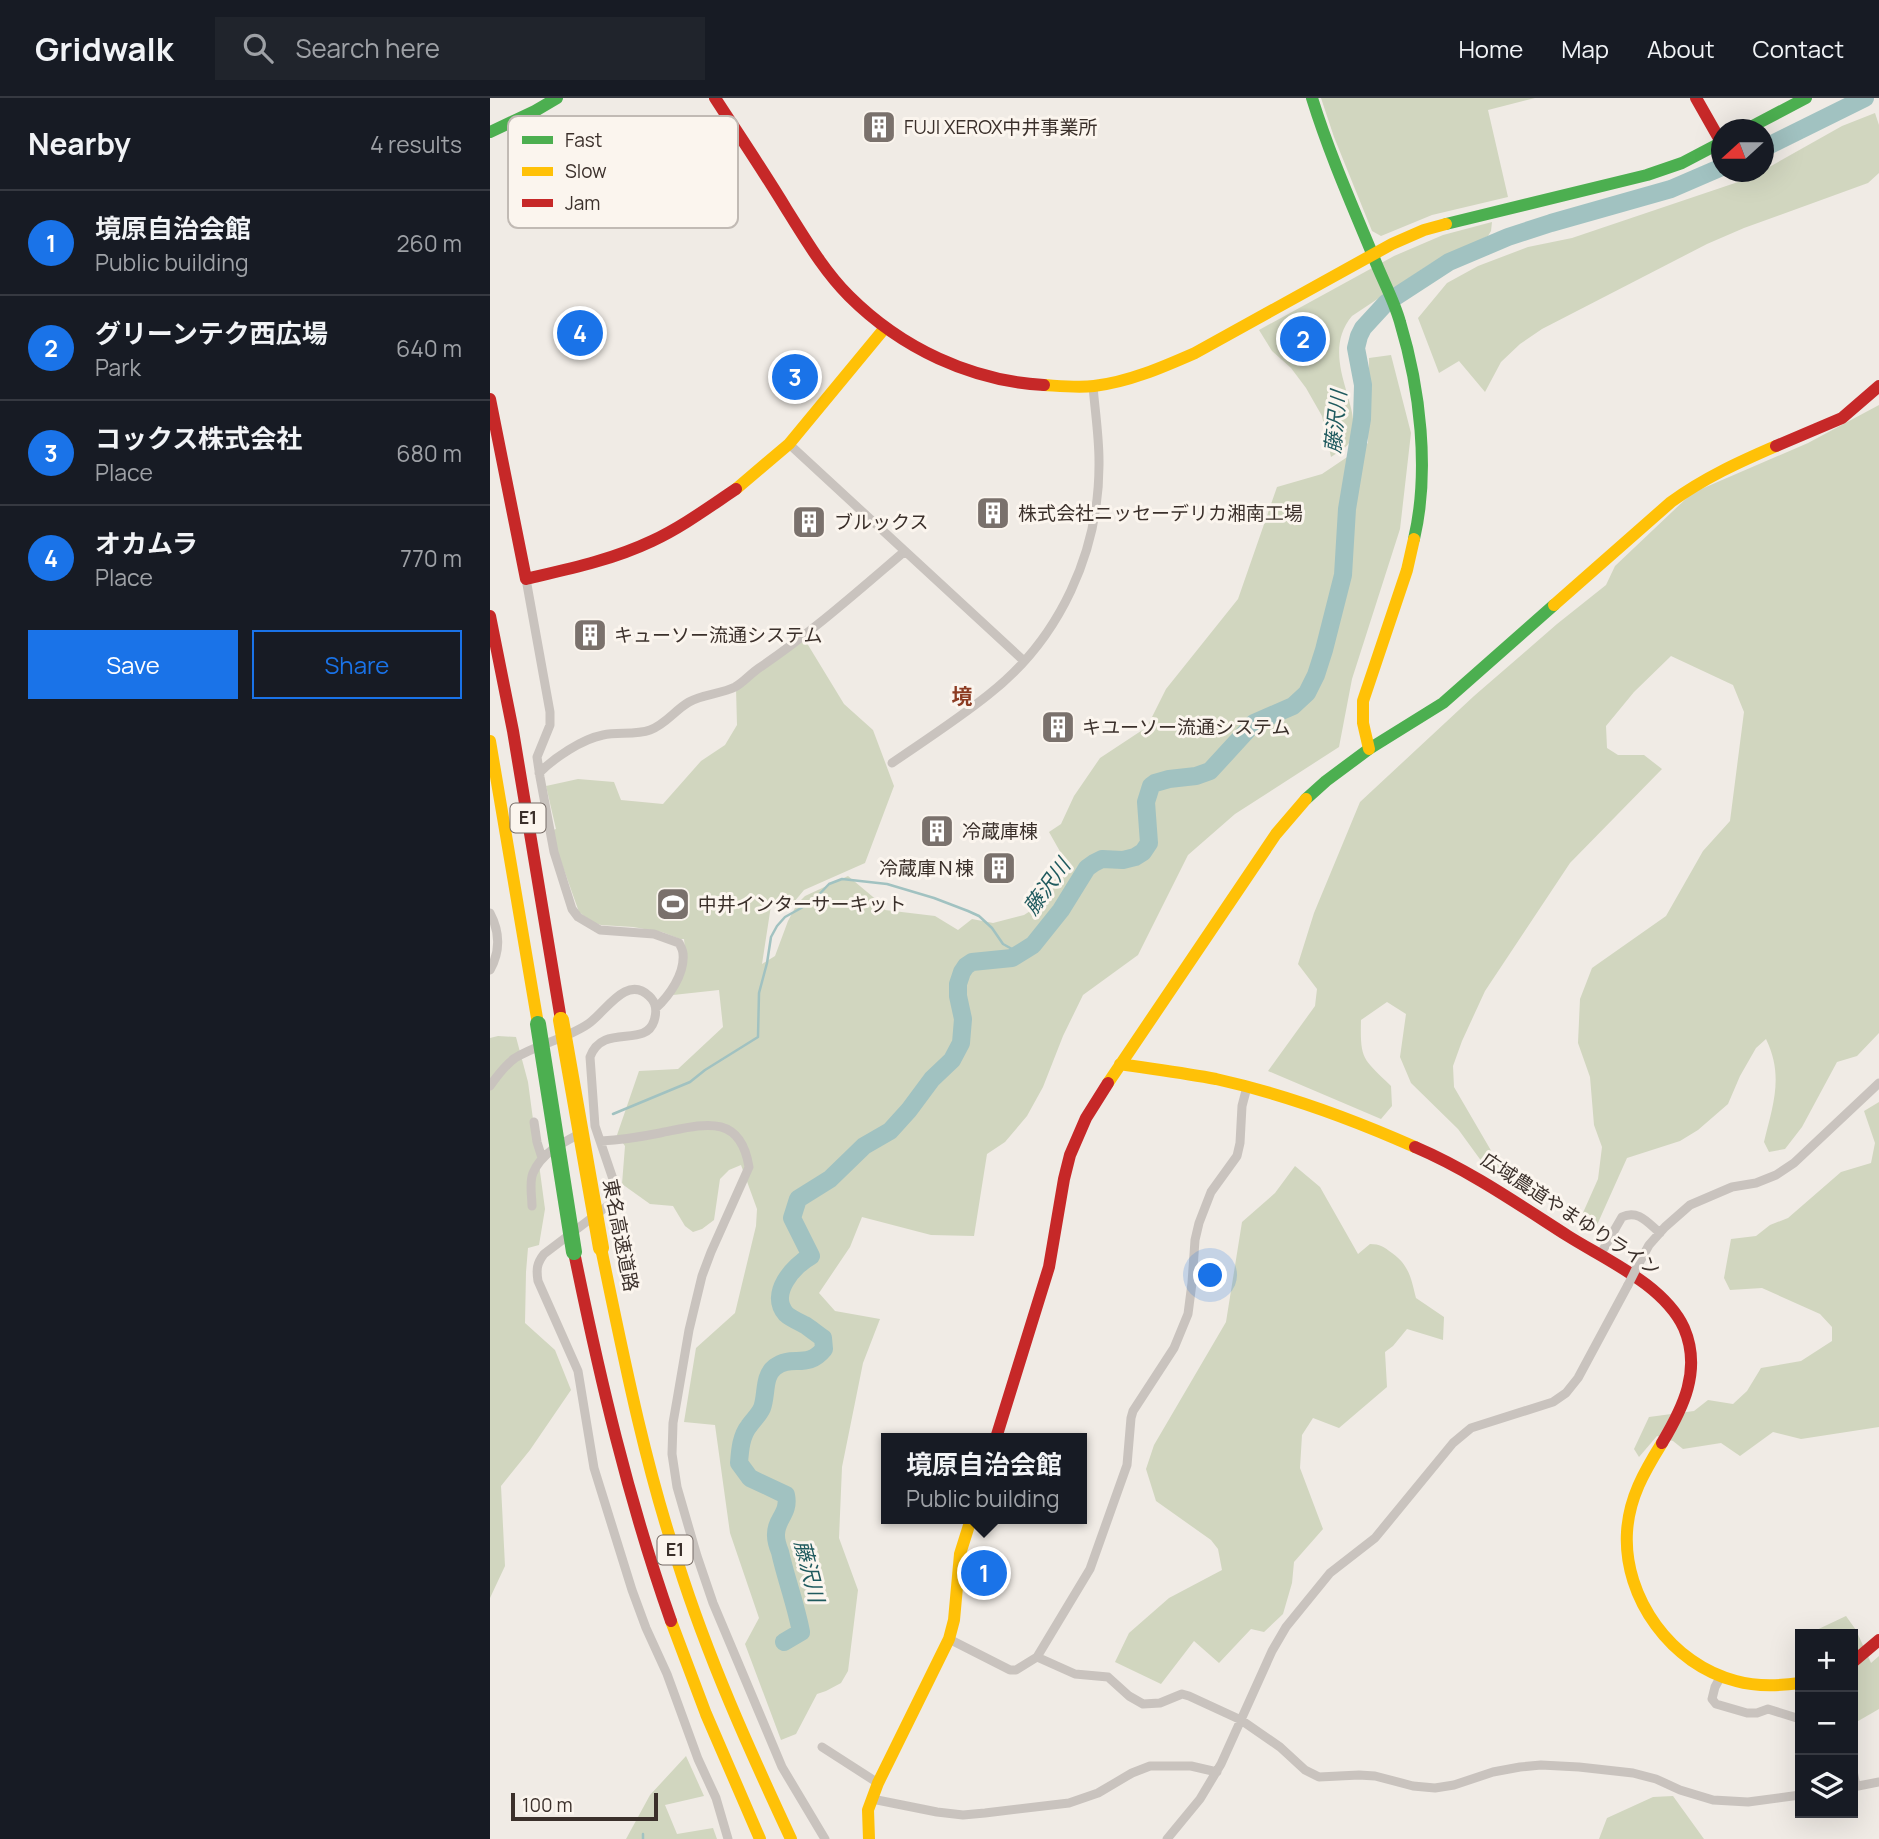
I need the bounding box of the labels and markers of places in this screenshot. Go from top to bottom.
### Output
building icon: FUJI XEROX中井事業所 [860,108,898,146]
place label: FUJI XEROX中井事業所 [904,114,1098,140]
pin: 4 [557,307,603,359]
pin: 2 [1280,313,1326,365]
pin: 3 [772,351,818,403]
building icon: 株式会社ニッセーデリカ湘南工場 [974,494,1012,532]
place label: 株式会社ニッセーデリカ湘南工場 [1018,500,1303,526]
building icon: ブルックス [790,503,828,541]
place label: ブルックス [834,509,928,535]
building icon: キューソー流通システム [571,616,609,654]
place label: キューソー流通システム [614,622,822,648]
building icon: キユーソー流通システム [1039,708,1077,746]
place label: キユーソー流通システム [1082,714,1290,740]
building icon: 冷蔵庫棟 [918,812,956,850]
place label: 冷蔵庫棟 [962,818,1038,844]
building icon: 冷蔵庫Ｎ棟 [980,849,1018,887]
place label: 冷蔵庫Ｎ棟 [879,855,974,881]
sports icon: 中井インターサーキット [654,885,692,923]
place label: 中井インターサーキット [698,891,907,917]
pin: 1 [961,1547,1007,1599]

